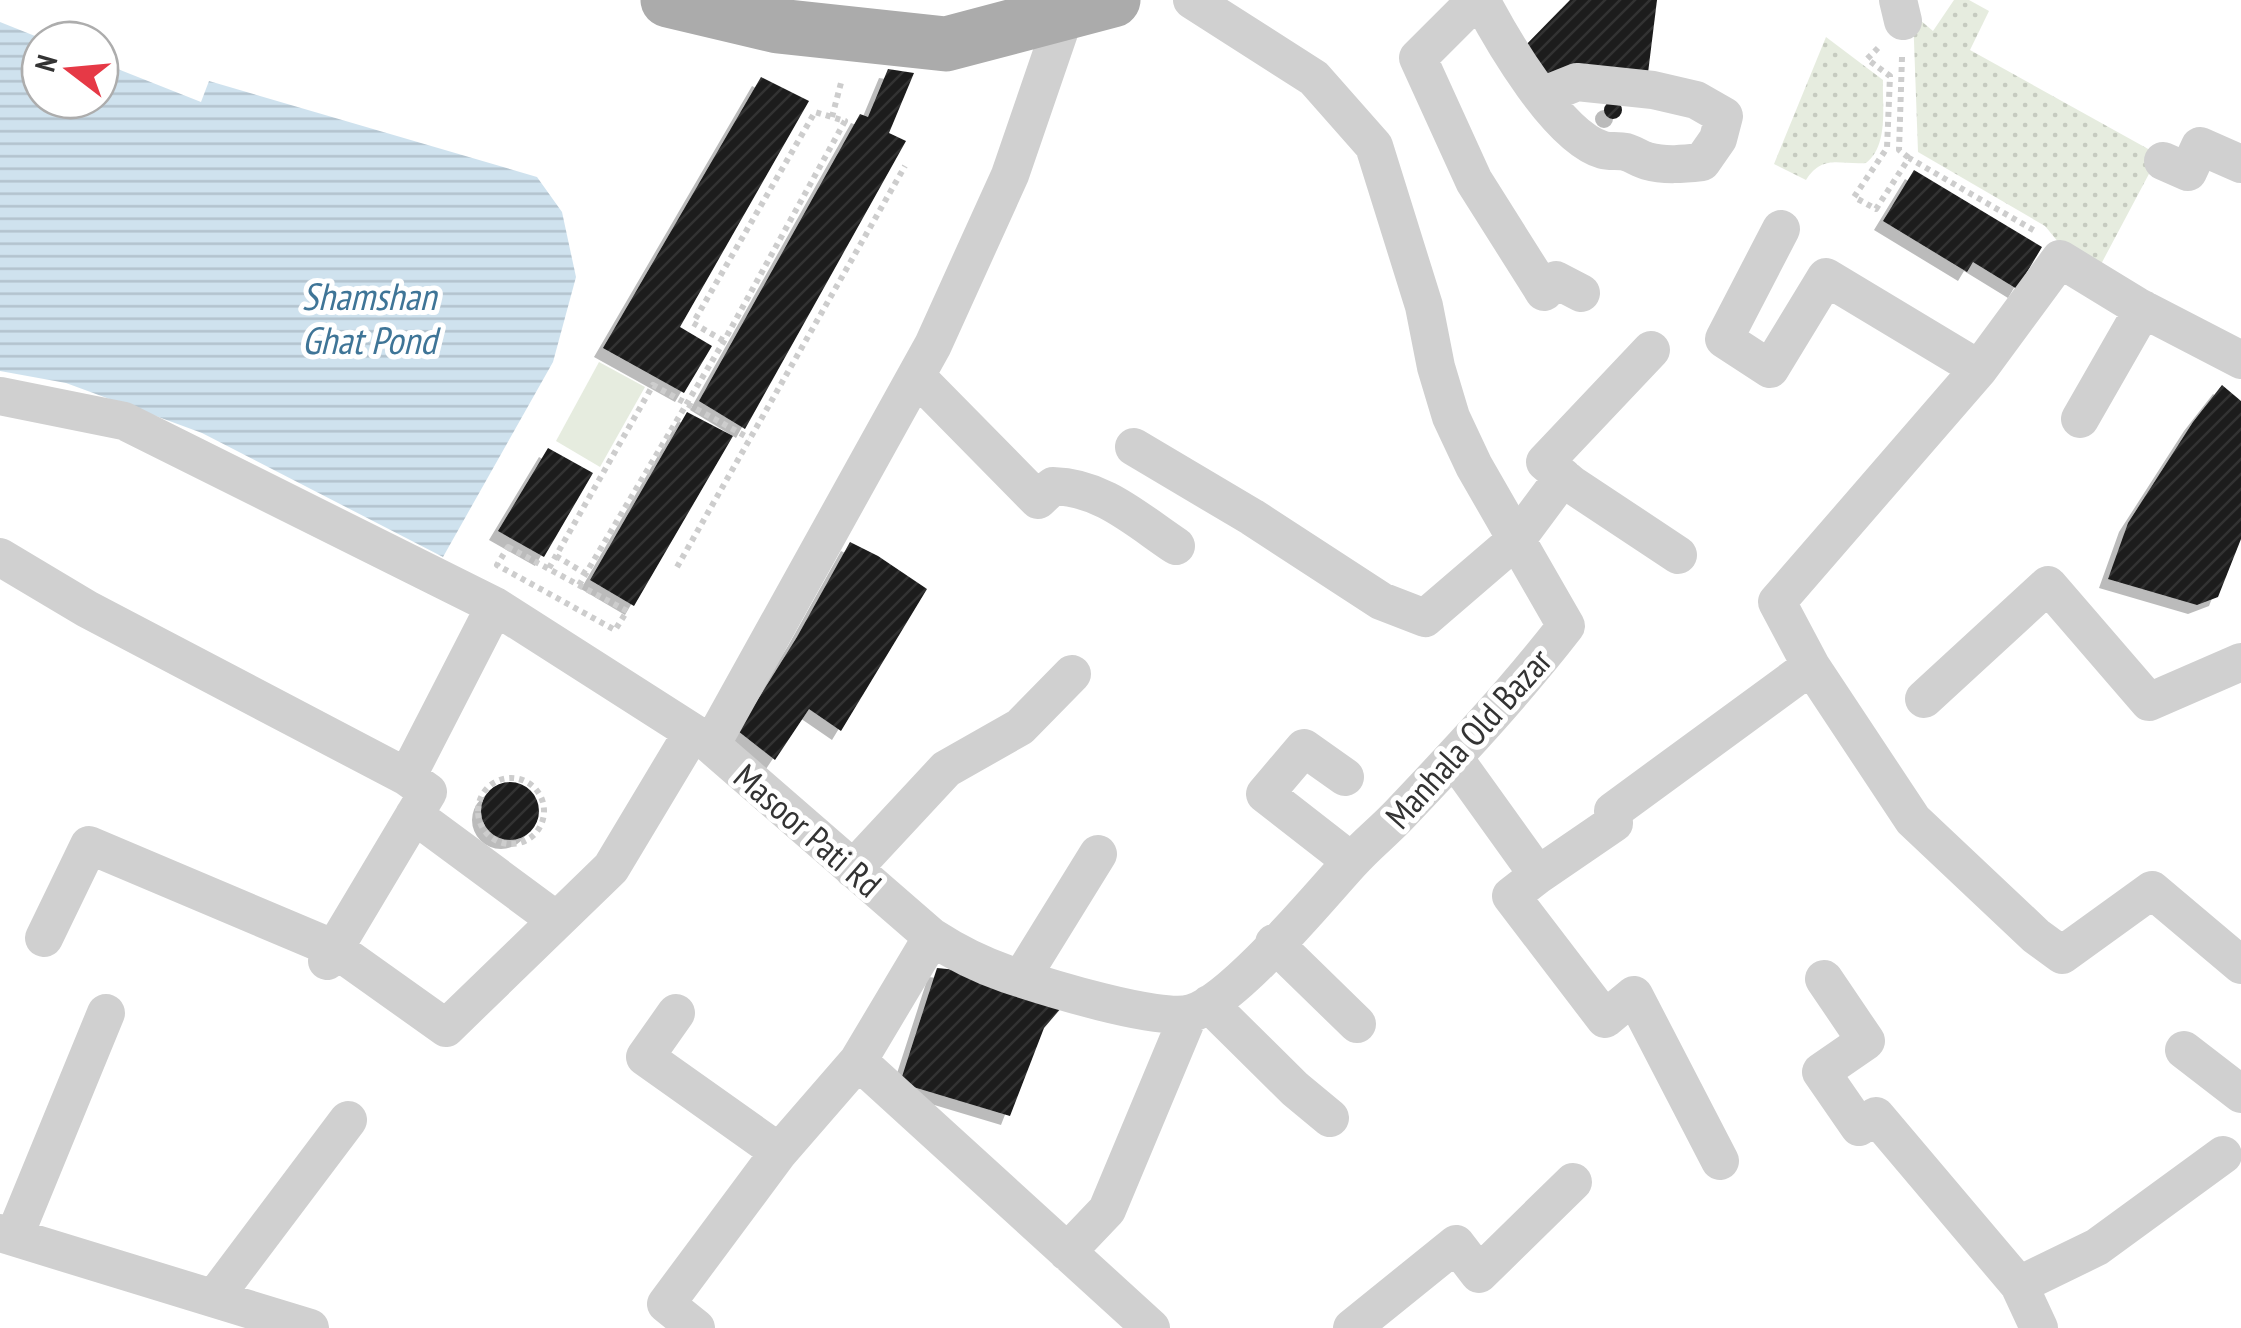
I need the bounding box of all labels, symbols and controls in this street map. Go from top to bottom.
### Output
north arrow [20,20,120,120]
text: N [26,51,65,75]
water label: Shamshan Ghat Pond [302,271,441,364]
street label: Manhala Old Bazar [1375,638,1561,838]
street label: Masoor Pati Rd [725,753,891,907]

